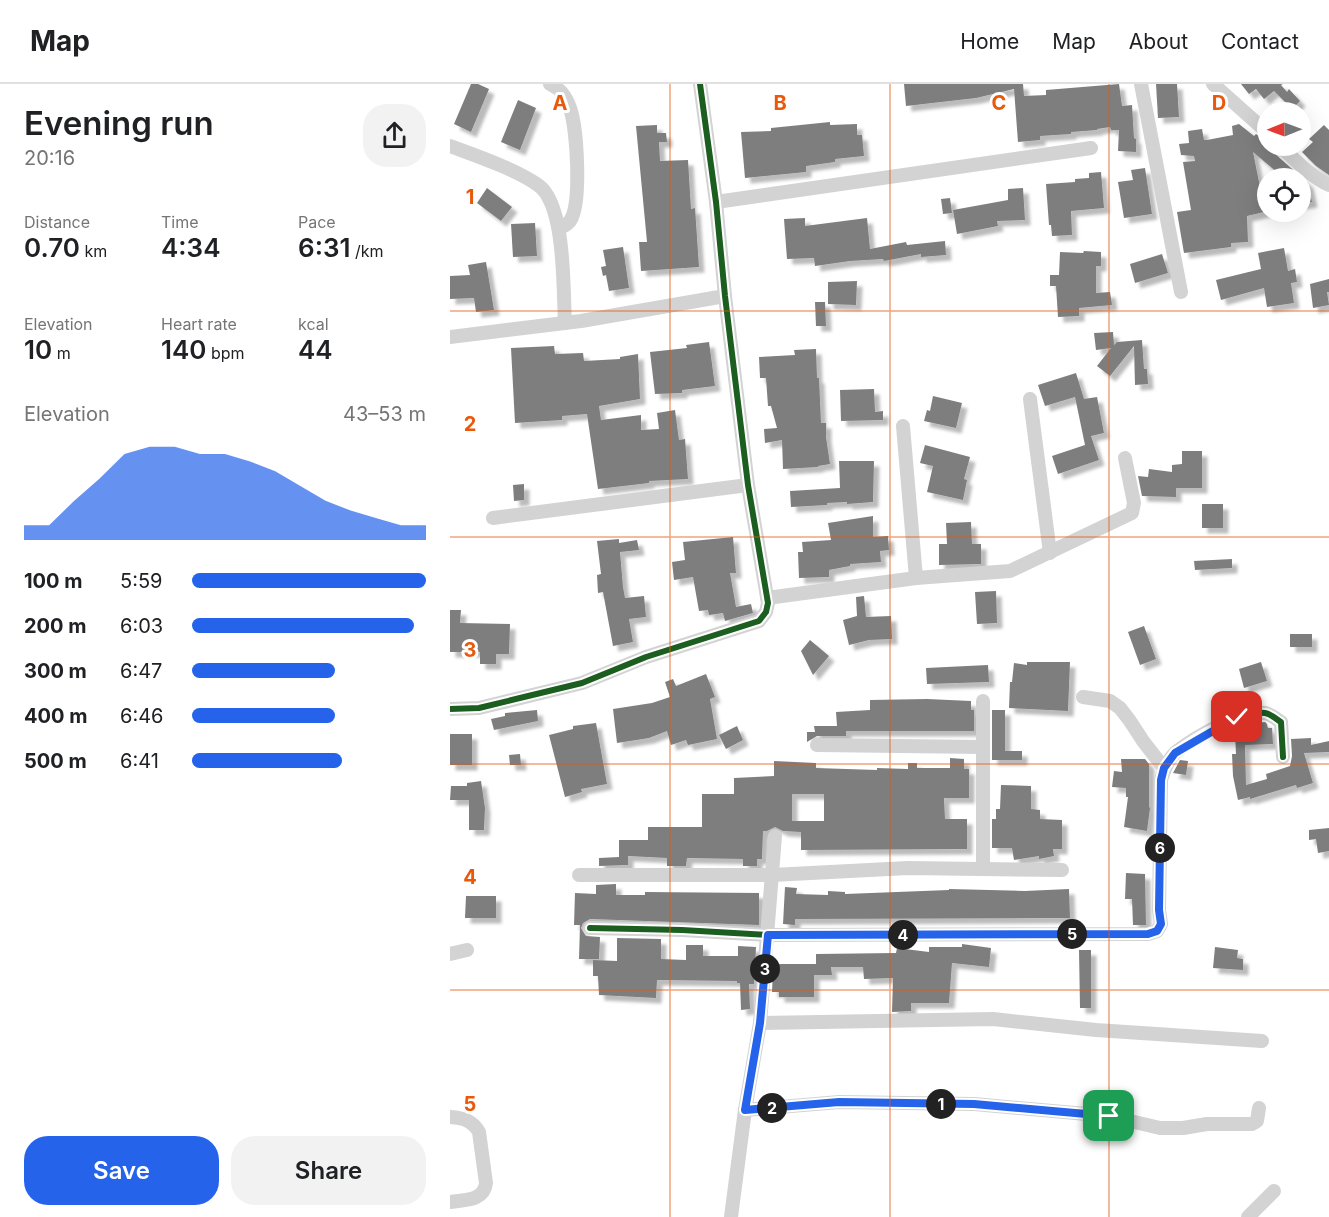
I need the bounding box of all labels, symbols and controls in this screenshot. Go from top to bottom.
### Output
text: Map [30,24,90,58]
text: Home [960,29,1019,54]
text: Map [1052,29,1096,54]
text: About [1129,29,1188,54]
text: Contact [1221,29,1299,54]
text: A [553,91,568,115]
text: B [773,91,787,115]
text: C [992,91,1006,115]
text: D [1212,91,1226,115]
north arrow [1257,102,1311,156]
map controls [1257,102,1311,222]
text: Evening run [24,103,214,143]
button: share [363,104,426,167]
text: 20:16 [24,146,75,170]
button: locate [1257,168,1311,222]
text: 1 [466,185,474,209]
text: Distance [24,212,90,232]
text: Time [161,212,199,232]
text: Pace [298,212,336,232]
text: 0.70 [24,232,80,263]
text: 4:34 [161,232,220,263]
text: 6:31 [298,232,350,263]
text: km [80,241,107,261]
text: /km [350,241,384,261]
text: Elevation [24,314,93,334]
text: Heart rate [161,314,237,334]
text: kcal [298,314,329,334]
text: 10 [24,334,52,365]
text: 140 [161,334,206,365]
text: 44 [298,334,333,365]
text: m [52,343,71,363]
text: bpm [206,343,245,363]
text: Elevation [24,402,110,426]
text: 43–53 m [343,402,426,426]
text: 2 [464,412,476,436]
text: 100 m [24,569,83,593]
text: 5:59 [120,569,162,593]
text: 200 m [24,614,87,638]
text: 6:03 [120,614,163,638]
text: 3 [464,638,476,662]
text: 300 m [24,659,87,683]
text: 6:47 [120,659,162,683]
pin [1211,691,1262,742]
icon: check [1220,700,1253,733]
text: 400 m [24,704,88,728]
text: 6:46 [120,704,164,728]
text: 500 m [24,749,87,773]
text: 6:41 [120,749,159,773]
pin: 6 [1145,833,1175,863]
text: 6 [1155,838,1165,858]
text: 4 [463,865,477,889]
pin: 5 [1057,919,1087,949]
pin: 4 [888,920,918,950]
text: 5 [1067,924,1077,944]
text: 4 [898,925,908,945]
pin: 3 [750,954,780,984]
text: 3 [760,959,770,979]
pin: 1 [926,1089,956,1119]
pin [1083,1090,1134,1141]
text: 5 [464,1092,476,1116]
pin: 2 [757,1093,787,1123]
text: 1 [938,1094,944,1114]
text: 2 [767,1098,777,1118]
icon: arrive [1092,1099,1125,1132]
button: Save [24,1136,219,1205]
button: Share [231,1136,426,1205]

